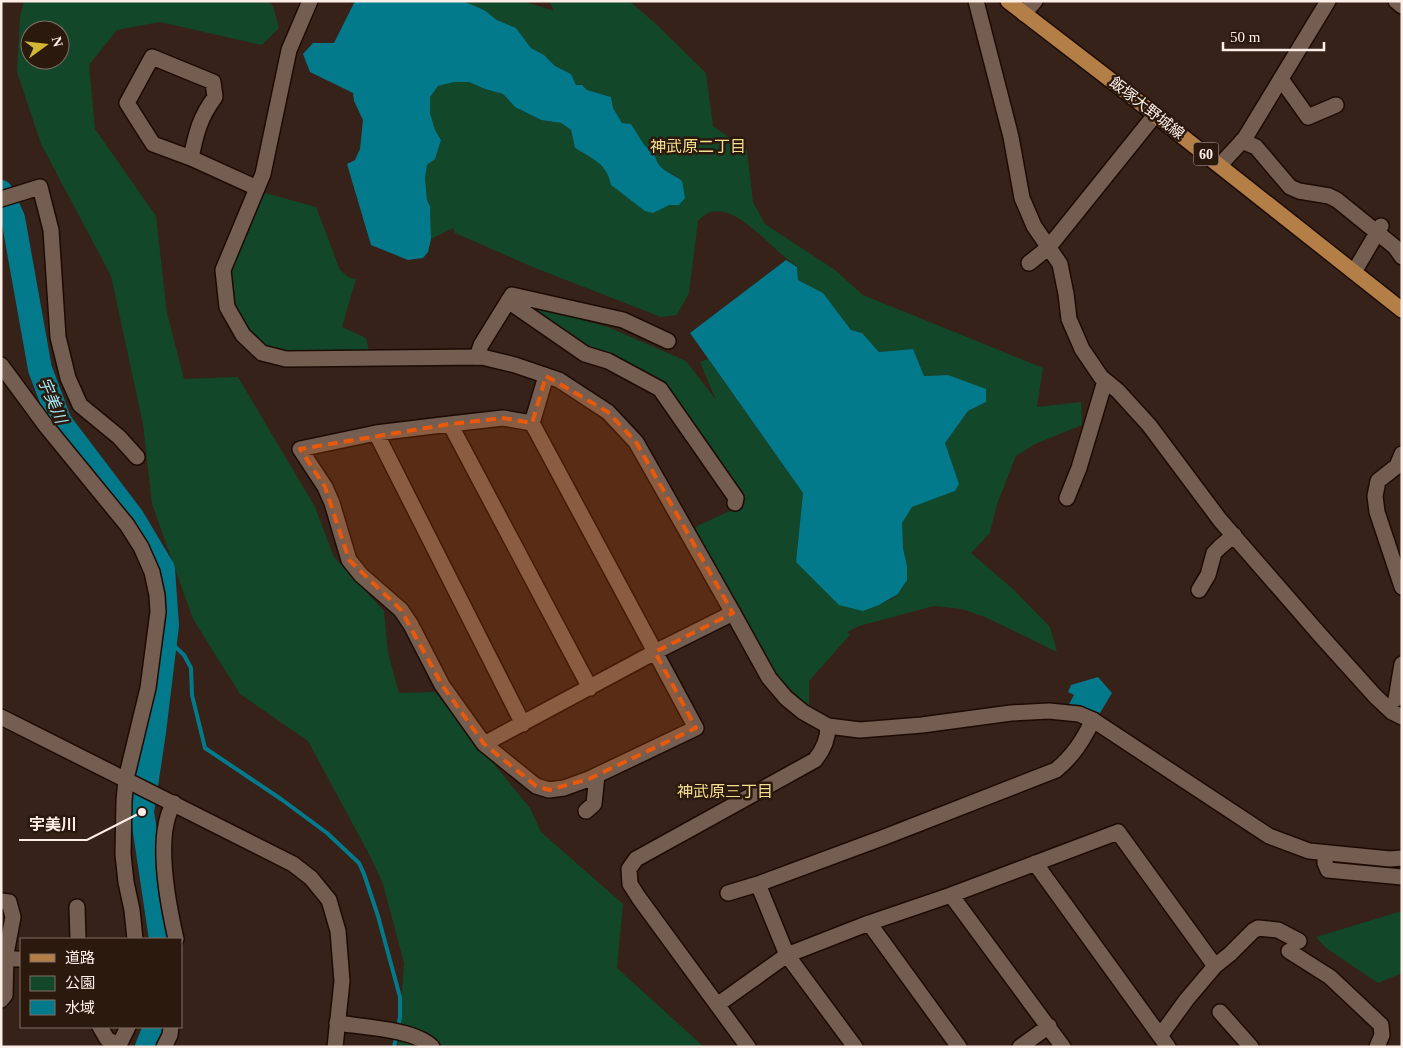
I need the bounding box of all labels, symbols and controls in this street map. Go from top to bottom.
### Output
north arrow [20,20,70,70]
scale bar [1223,20,1324,52]
text: 50 m [1230,29,1261,45]
text: N [49,35,66,49]
street label: 飯塚大野城線 [1107,74,1187,142]
district label: 神武原二丁目 [650,138,746,155]
road number: 60 [1194,142,1218,166]
water label: 宇美川 [35,375,71,427]
district label: 神武原三丁目 [677,783,773,800]
callout: 宇美川 [19,809,87,840]
text: 宇美川 [29,816,77,833]
legend [20,938,182,1028]
text: 道路 [65,950,95,966]
text: 公園 [65,975,95,991]
text: 水域 [65,1000,95,1016]

